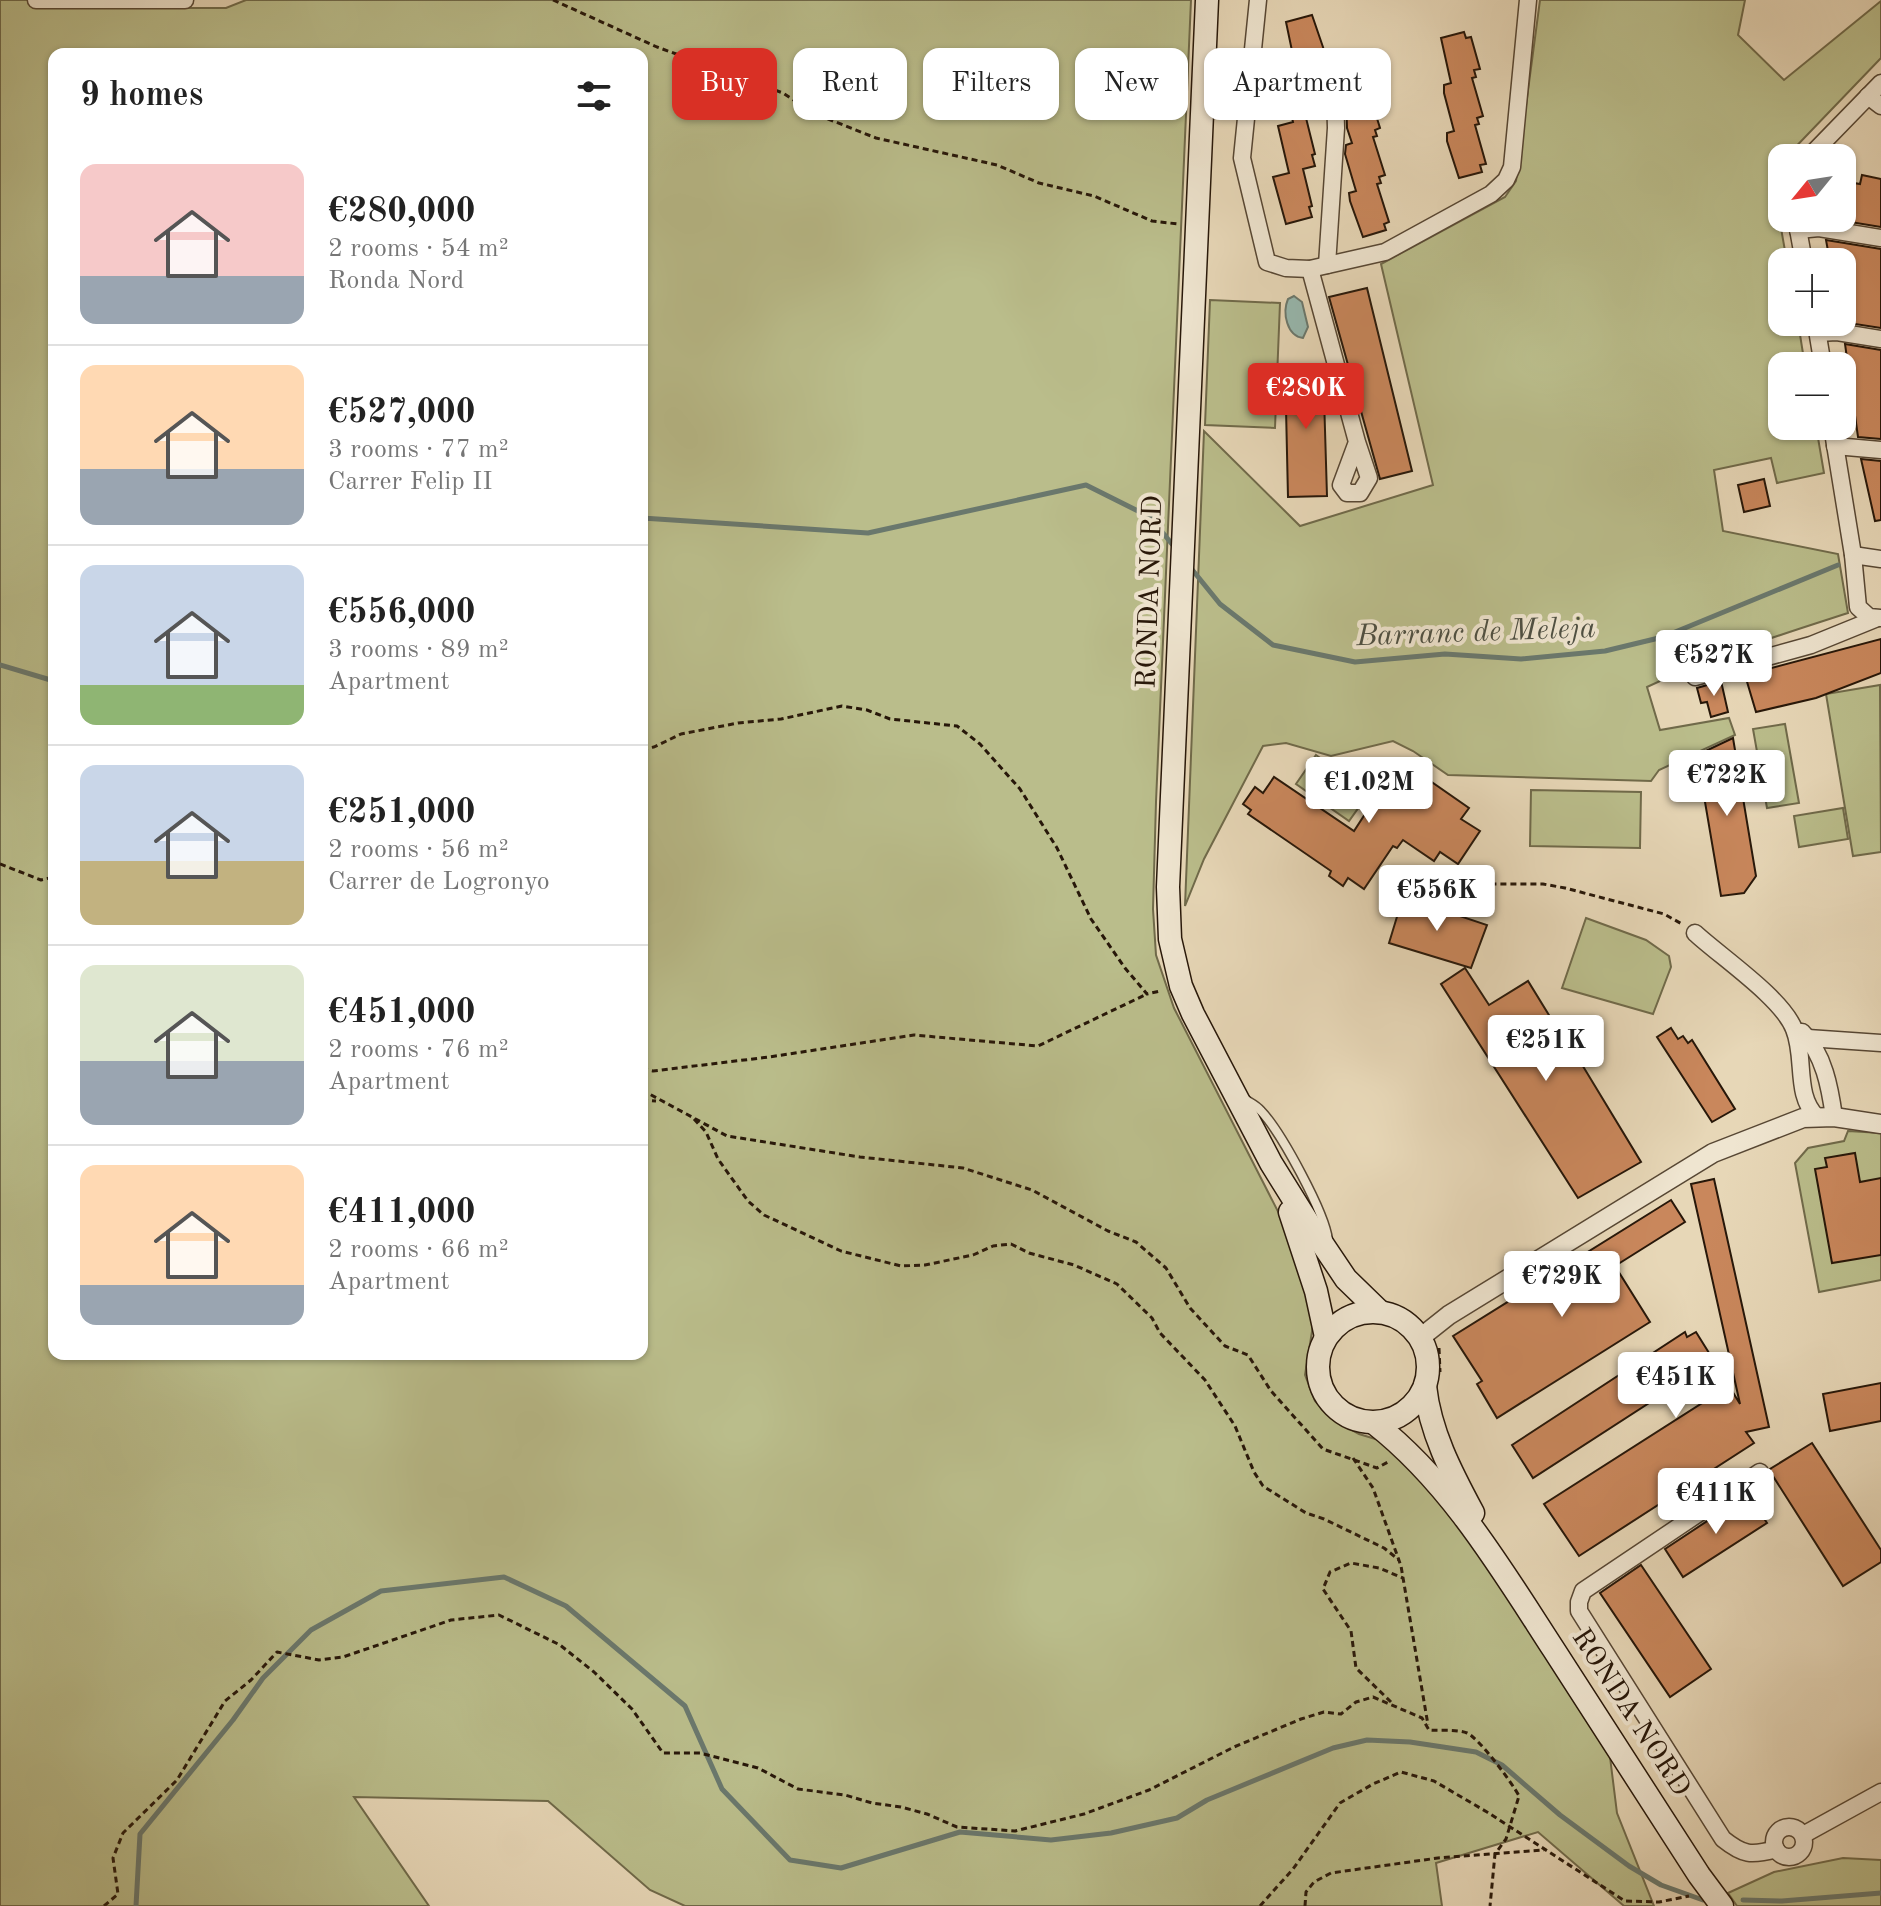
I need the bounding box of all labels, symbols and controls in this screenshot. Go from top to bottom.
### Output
chip: Buy [672,48,777,120]
chip: Rent [793,48,907,120]
chip: Filters [923,48,1059,120]
chip: New [1075,48,1188,120]
chip: Apartment [1204,48,1391,120]
icon: filters [572,74,616,118]
text: 9 homes [80,79,203,113]
north arrow [1768,144,1856,232]
map controls [1768,144,1856,440]
text: €280,000 [328,195,476,229]
icon: home [144,196,240,292]
text: 2 rooms · 54 m² [328,236,509,262]
button: + [1768,248,1856,336]
text: Ronda Nord [328,268,464,294]
button: − [1768,352,1856,440]
pin: €280K [1250,363,1362,431]
text: €280K [1266,376,1346,402]
text: €527,000 [328,396,476,430]
icon: home [144,397,240,493]
text: 3 rooms · 77 m² [328,437,509,463]
text: Carrer Felip II [328,469,492,495]
street label: RONDA NORD [1134,495,1168,689]
text: €556,000 [328,596,476,630]
icon: home [144,597,240,693]
water label: Barranc de Meleja [1355,614,1596,652]
pin: €527K [1658,630,1770,698]
text: 3 rooms · 89 m² [328,637,509,663]
text: €527K [1674,643,1754,669]
text: Apartment [328,669,450,695]
pin: €722K [1671,750,1783,818]
pin: €1.02M [1304,757,1434,825]
text: €722K [1687,763,1767,789]
text: €1.02M [1324,770,1414,796]
text: €251,000 [328,796,476,830]
icon: home [144,797,240,893]
text: 2 rooms · 56 m² [328,837,509,863]
pin: €556K [1381,865,1493,933]
text: Carrer de Logronyo [328,869,550,895]
text: €556K [1397,878,1477,904]
text: €451,000 [328,996,476,1030]
icon: home [144,997,240,1093]
pin: €251K [1490,1015,1602,1083]
text: €251K [1506,1028,1586,1054]
text: 2 rooms · 76 m² [328,1037,509,1063]
text: Apartment [328,1069,450,1095]
text: €411,000 [328,1196,476,1230]
icon: home [144,1197,240,1293]
text: 2 rooms · 66 m² [328,1237,509,1263]
pin: €729K [1506,1251,1618,1319]
text: €729K [1522,1264,1602,1290]
text: Apartment [328,1269,450,1295]
pin: €451K [1620,1352,1732,1420]
text: €451K [1636,1365,1716,1391]
pin: €411K [1660,1468,1772,1536]
text: €411K [1676,1481,1756,1507]
street label: RONDA NORD [1566,1624,1694,1802]

